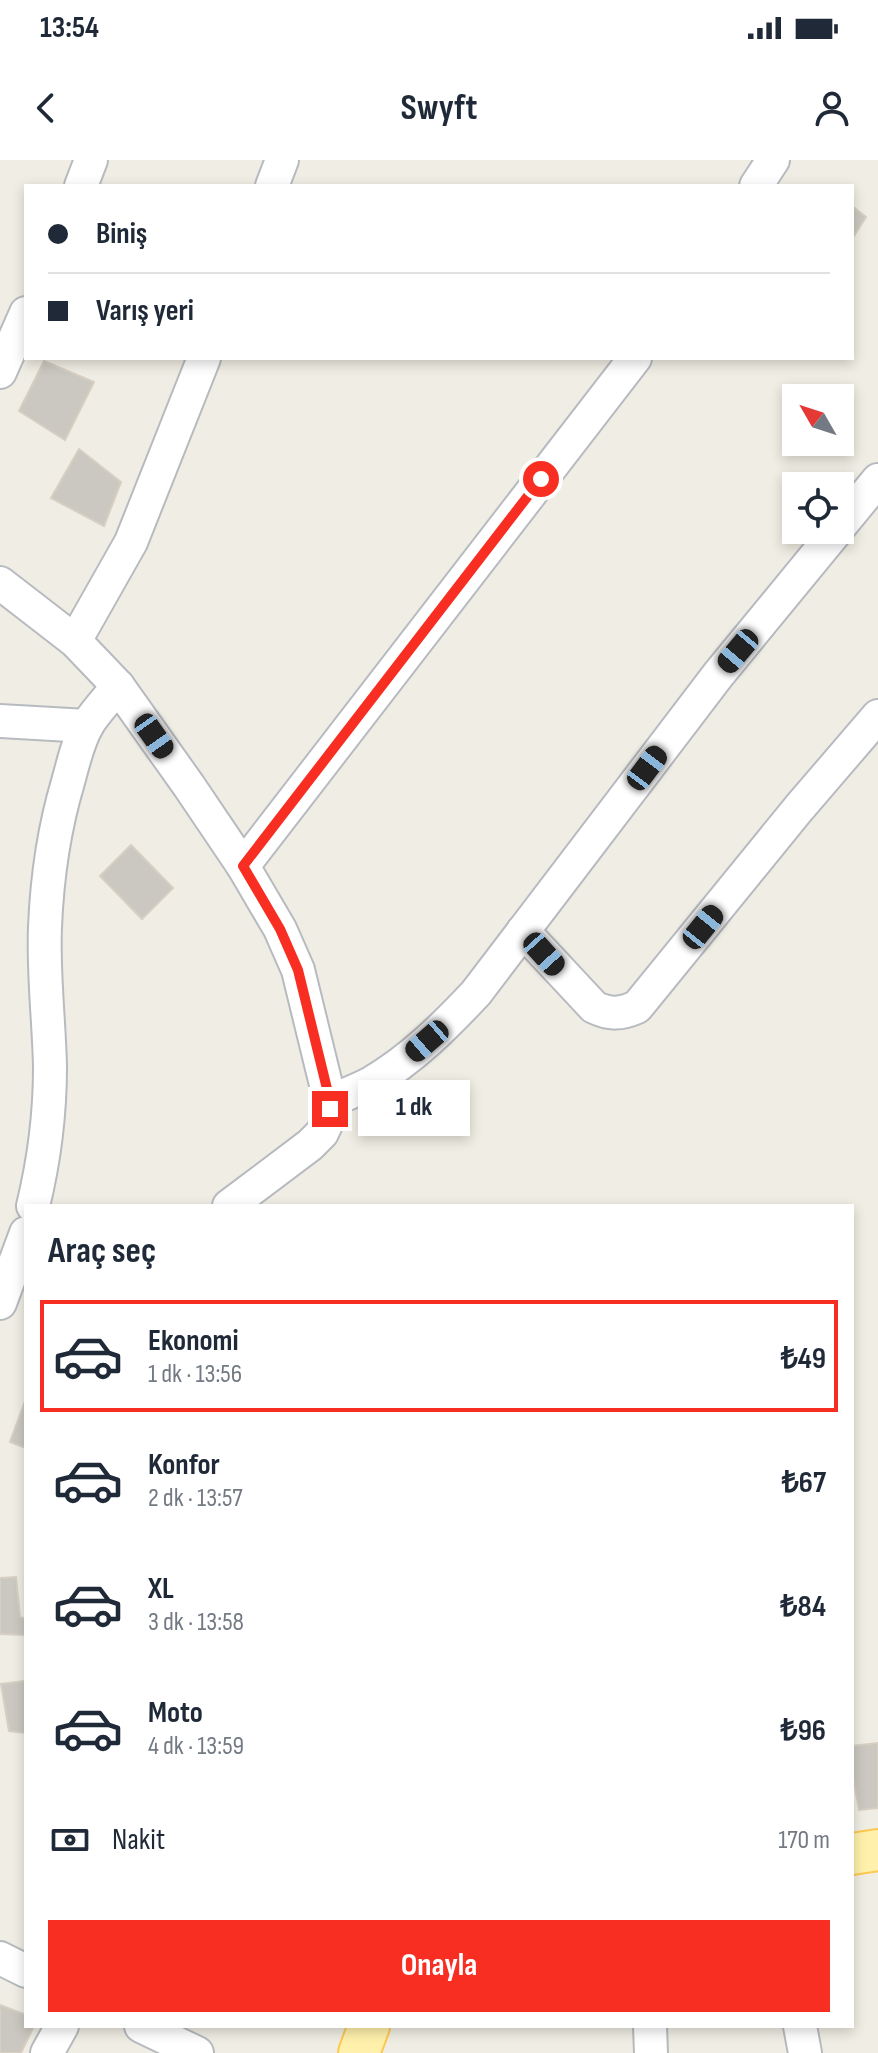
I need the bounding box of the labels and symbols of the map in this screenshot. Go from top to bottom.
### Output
north arrow [782,384,854,456]
route start [523,461,559,497]
car [713,625,763,677]
car [130,709,178,763]
car [623,742,671,794]
car [679,901,727,953]
car [519,928,569,980]
car [401,1016,453,1066]
callout: 1 dk [358,1081,470,1137]
route end [312,1091,348,1127]

